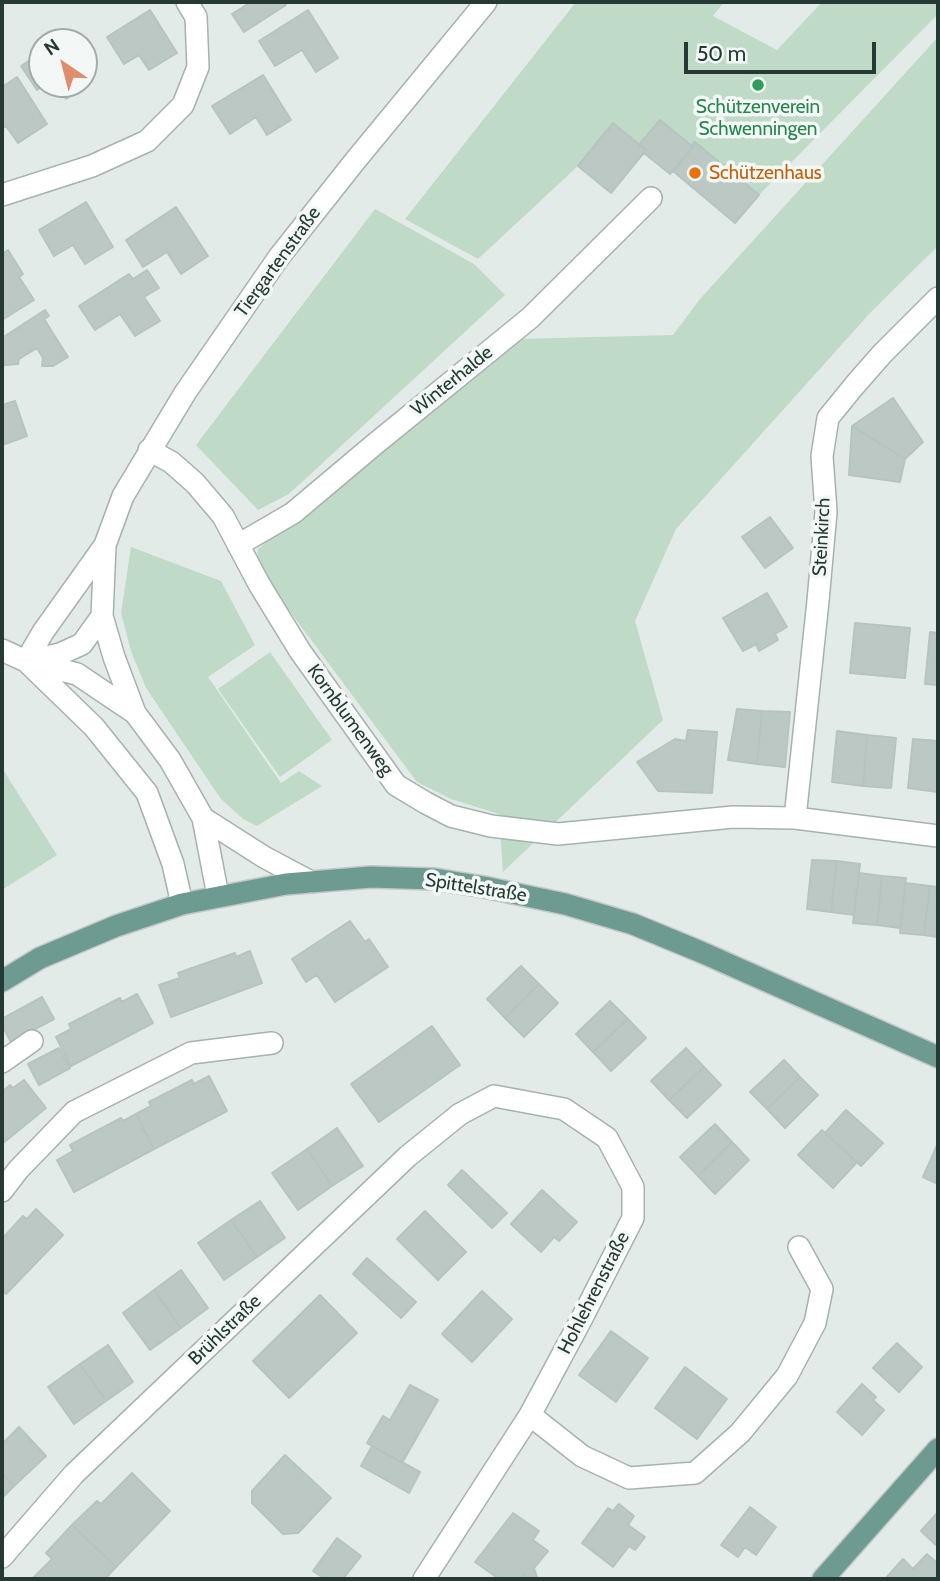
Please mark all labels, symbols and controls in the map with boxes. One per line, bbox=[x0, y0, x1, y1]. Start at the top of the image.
north arrow bbox=[28, 28, 98, 98]
scale bar bbox=[688, 28, 880, 72]
text: N bbox=[40, 34, 64, 60]
text: 50 m bbox=[697, 41, 746, 66]
marker: Schützenverein Schwenningen bbox=[750, 77, 766, 93]
place label: Schützenverein Schwenningen bbox=[696, 96, 820, 140]
place label: Schützenhaus bbox=[709, 162, 822, 184]
marker: Schützenhaus bbox=[687, 165, 703, 181]
street label: Tiergartenstraße bbox=[230, 202, 326, 322]
street label: Winterhalde bbox=[407, 341, 497, 421]
street label: Steinkirch bbox=[809, 497, 835, 577]
street label: Kornblumenweg bbox=[302, 660, 398, 780]
street label: Spittelstraße bbox=[424, 869, 528, 907]
street label: Hohlehrenstraße bbox=[553, 1228, 635, 1358]
street label: Brühlstraße bbox=[184, 1290, 266, 1370]

